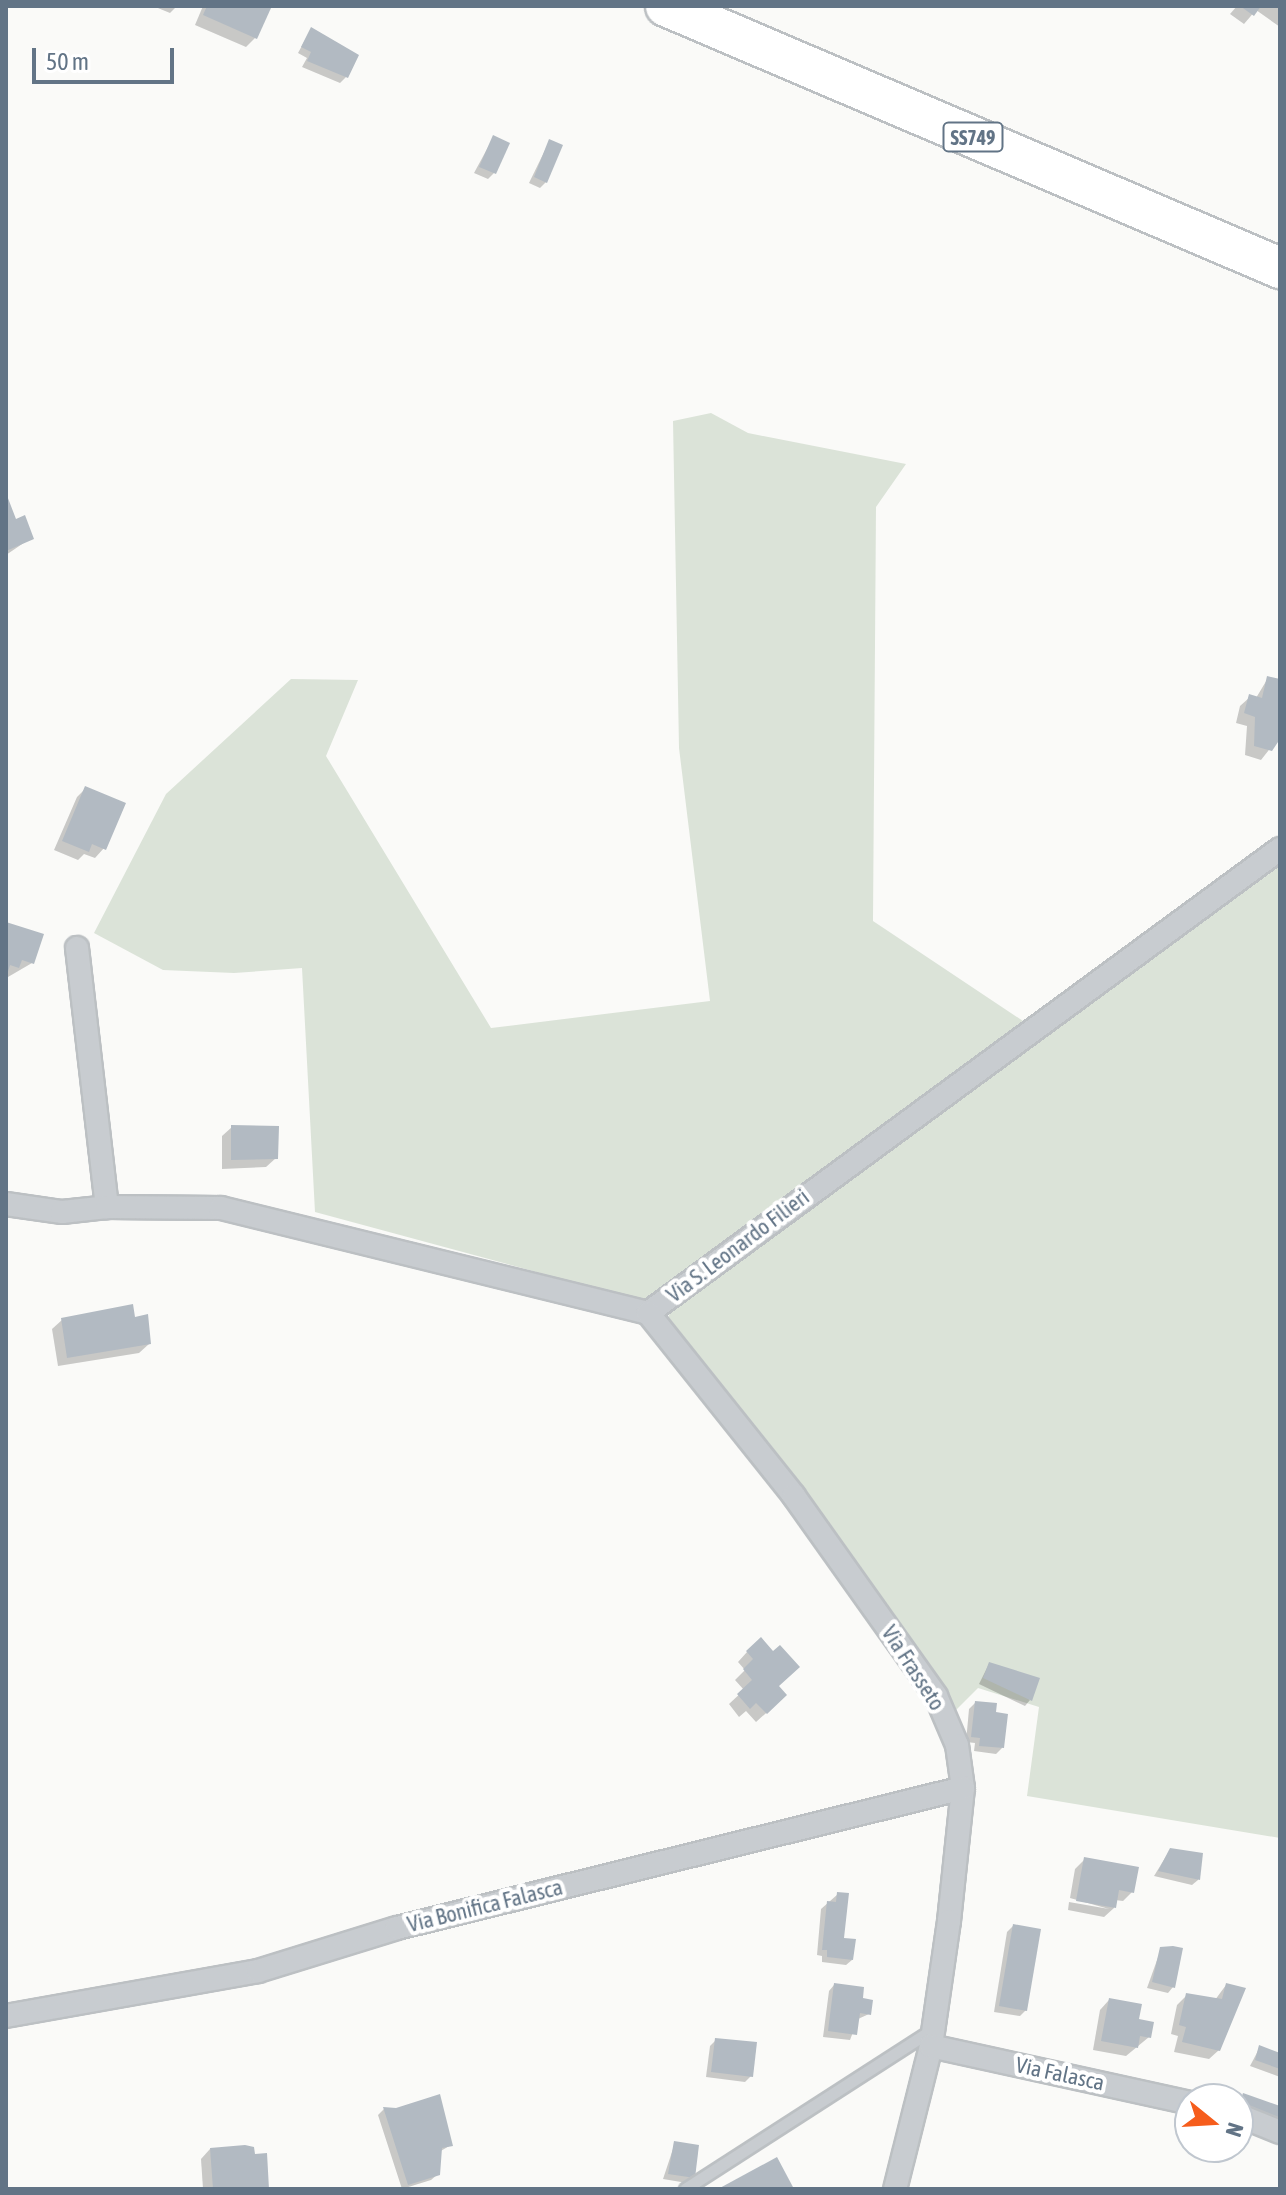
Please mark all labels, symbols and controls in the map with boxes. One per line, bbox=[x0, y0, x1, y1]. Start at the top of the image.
scale bar bbox=[36, 32, 178, 82]
text: 50 m bbox=[46, 48, 89, 75]
road number: SS749 bbox=[941, 121, 1005, 153]
street label: Via S. Leonardo Filieri bbox=[662, 1184, 814, 1308]
street label: Via Frasseto bbox=[876, 1621, 950, 1715]
street label: Via Bonifica Falasca bbox=[405, 1874, 565, 1938]
street label: Via Falasca bbox=[1013, 2052, 1107, 2096]
north arrow bbox=[1174, 2083, 1254, 2163]
text: N bbox=[1221, 2120, 1249, 2140]

